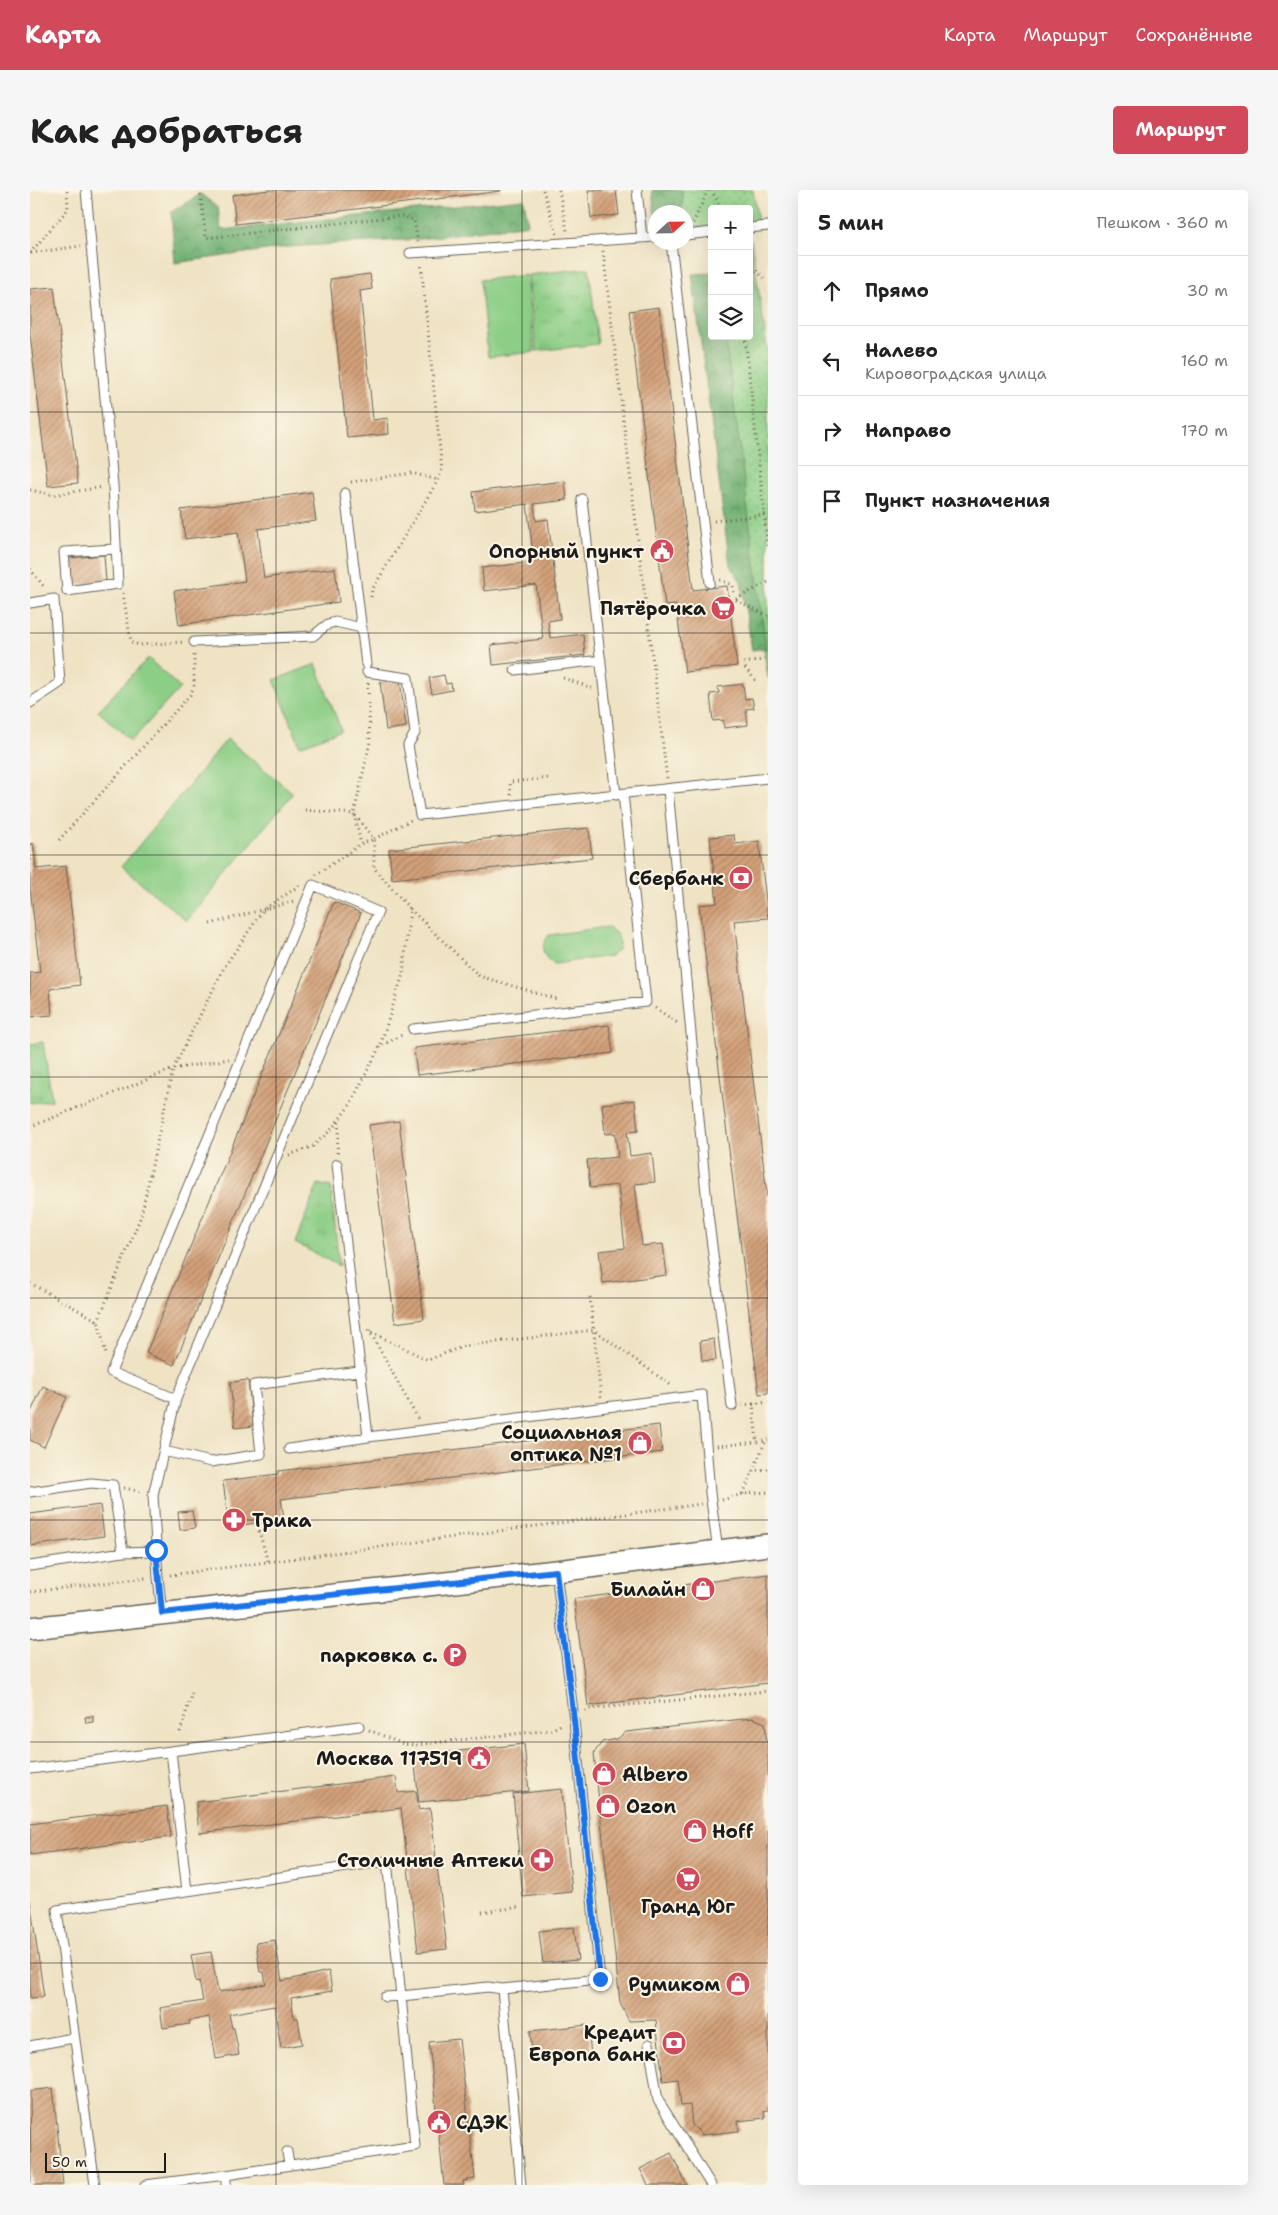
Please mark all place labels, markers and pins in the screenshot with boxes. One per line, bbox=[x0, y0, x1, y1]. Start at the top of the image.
public building icon: Опорный пункт bbox=[649, 538, 675, 564]
place label: Опорный пункт bbox=[489, 539, 645, 564]
supermarket icon: Пятёрочка bbox=[710, 595, 736, 621]
place label: Пятёрочка bbox=[600, 596, 706, 621]
bank icon: Сбербанк bbox=[728, 865, 754, 891]
place label: Сбербанк bbox=[629, 866, 724, 891]
place label: Социальная оптика №1 bbox=[501, 1420, 622, 1467]
shop icon: Социальная оптика №1 bbox=[627, 1430, 653, 1456]
pharmacy icon: Трика bbox=[221, 1507, 247, 1533]
place label: Трика bbox=[252, 1508, 312, 1533]
shop icon: Билайн bbox=[690, 1576, 716, 1602]
place label: Билайн bbox=[610, 1577, 686, 1602]
parking icon: парковка с. bbox=[442, 1642, 468, 1668]
place label: парковка с. bbox=[320, 1643, 438, 1668]
public building icon: Москва 117519 bbox=[466, 1745, 492, 1771]
place label: Москва 117519 bbox=[316, 1746, 462, 1771]
shop icon: Albero bbox=[591, 1761, 617, 1787]
place label: Albero bbox=[622, 1762, 688, 1787]
shop icon: Ozon bbox=[595, 1793, 621, 1819]
place label: Ozon bbox=[626, 1794, 676, 1819]
shop icon: Hoff bbox=[682, 1818, 708, 1844]
place label: Hoff bbox=[712, 1819, 754, 1844]
pharmacy icon: Столичные Аптеки bbox=[529, 1847, 555, 1873]
place label: Столичные Аптеки bbox=[337, 1848, 524, 1873]
supermarket icon: Гранд Юг bbox=[675, 1866, 701, 1892]
place label: Гранд Юг bbox=[641, 1894, 735, 1919]
shop icon: Румиком bbox=[725, 1971, 751, 1997]
place label: Румиком bbox=[628, 1972, 720, 1997]
place label: Кредит Европа банк bbox=[528, 2020, 657, 2067]
bank icon: Кредит Европа банк bbox=[661, 2030, 687, 2056]
public building icon: СДЭК bbox=[426, 2109, 452, 2135]
place label: СДЭК bbox=[456, 2110, 508, 2135]

